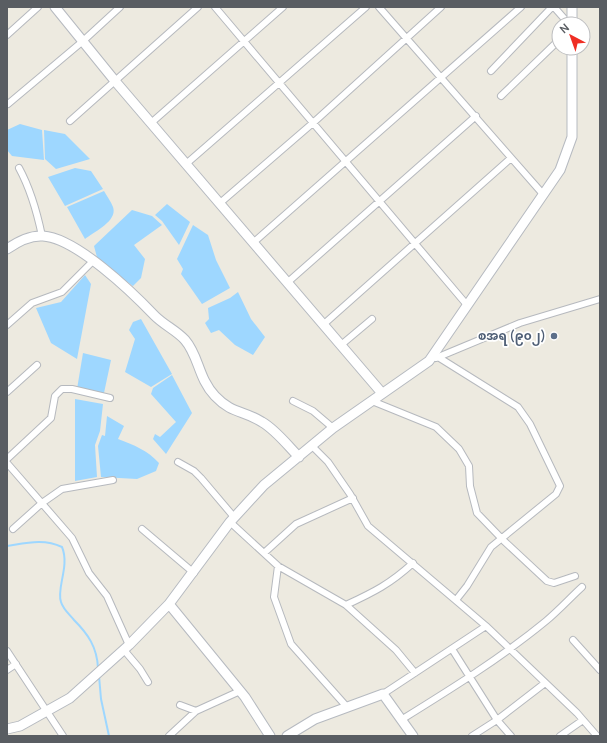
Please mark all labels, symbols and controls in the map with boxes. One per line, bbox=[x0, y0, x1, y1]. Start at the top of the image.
north arrow bbox=[551, 16, 591, 56]
text: N bbox=[556, 20, 572, 36]
place label: စအရ (၉၀၂) bbox=[478, 327, 546, 346]
marker: စအရ (၉၀၂) bbox=[549, 331, 559, 341]

